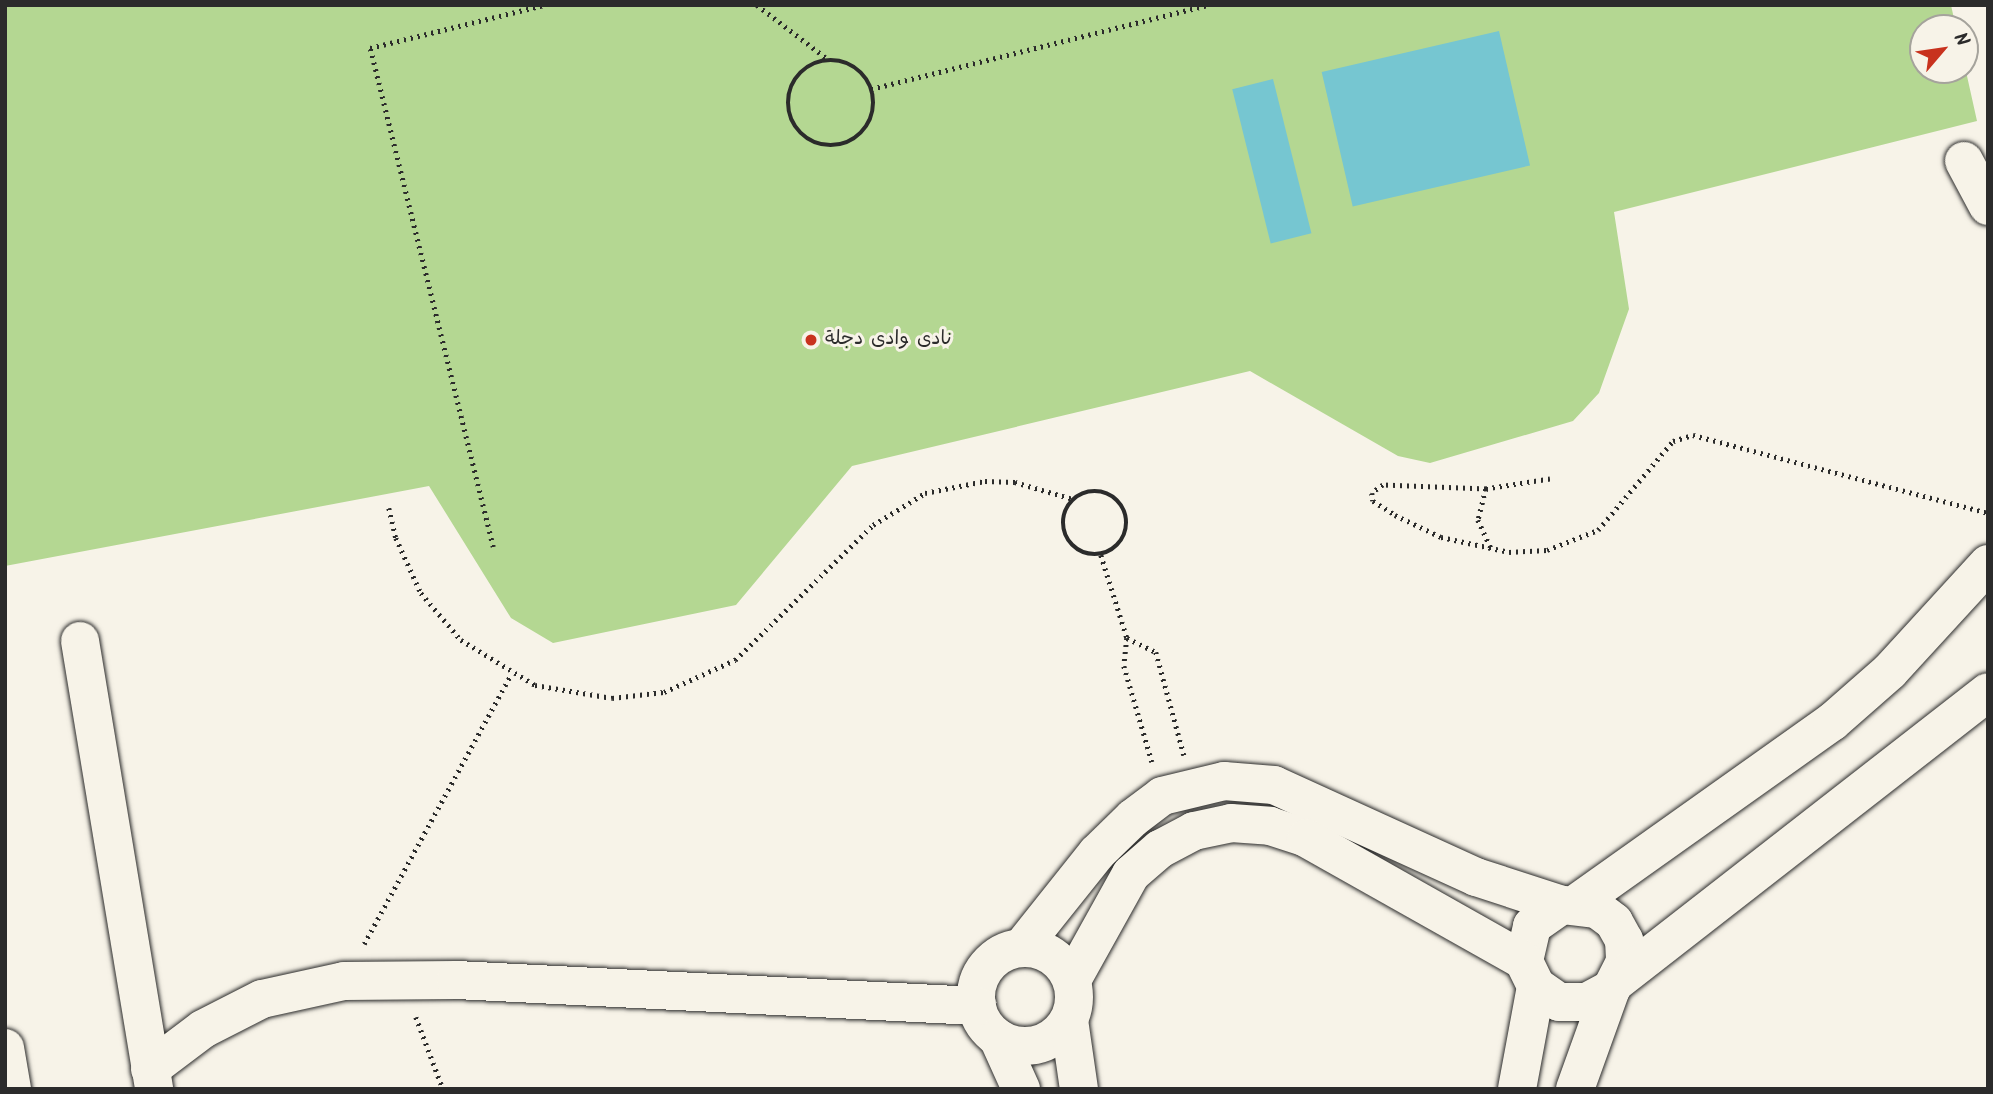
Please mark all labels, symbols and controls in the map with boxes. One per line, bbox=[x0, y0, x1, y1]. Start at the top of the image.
north arrow bbox=[1909, 14, 1979, 84]
text: N bbox=[1945, 27, 1977, 52]
place label: نادى وادى دجلة bbox=[825, 329, 953, 351]
marker: نادى وادى دجلة bbox=[803, 332, 819, 348]

